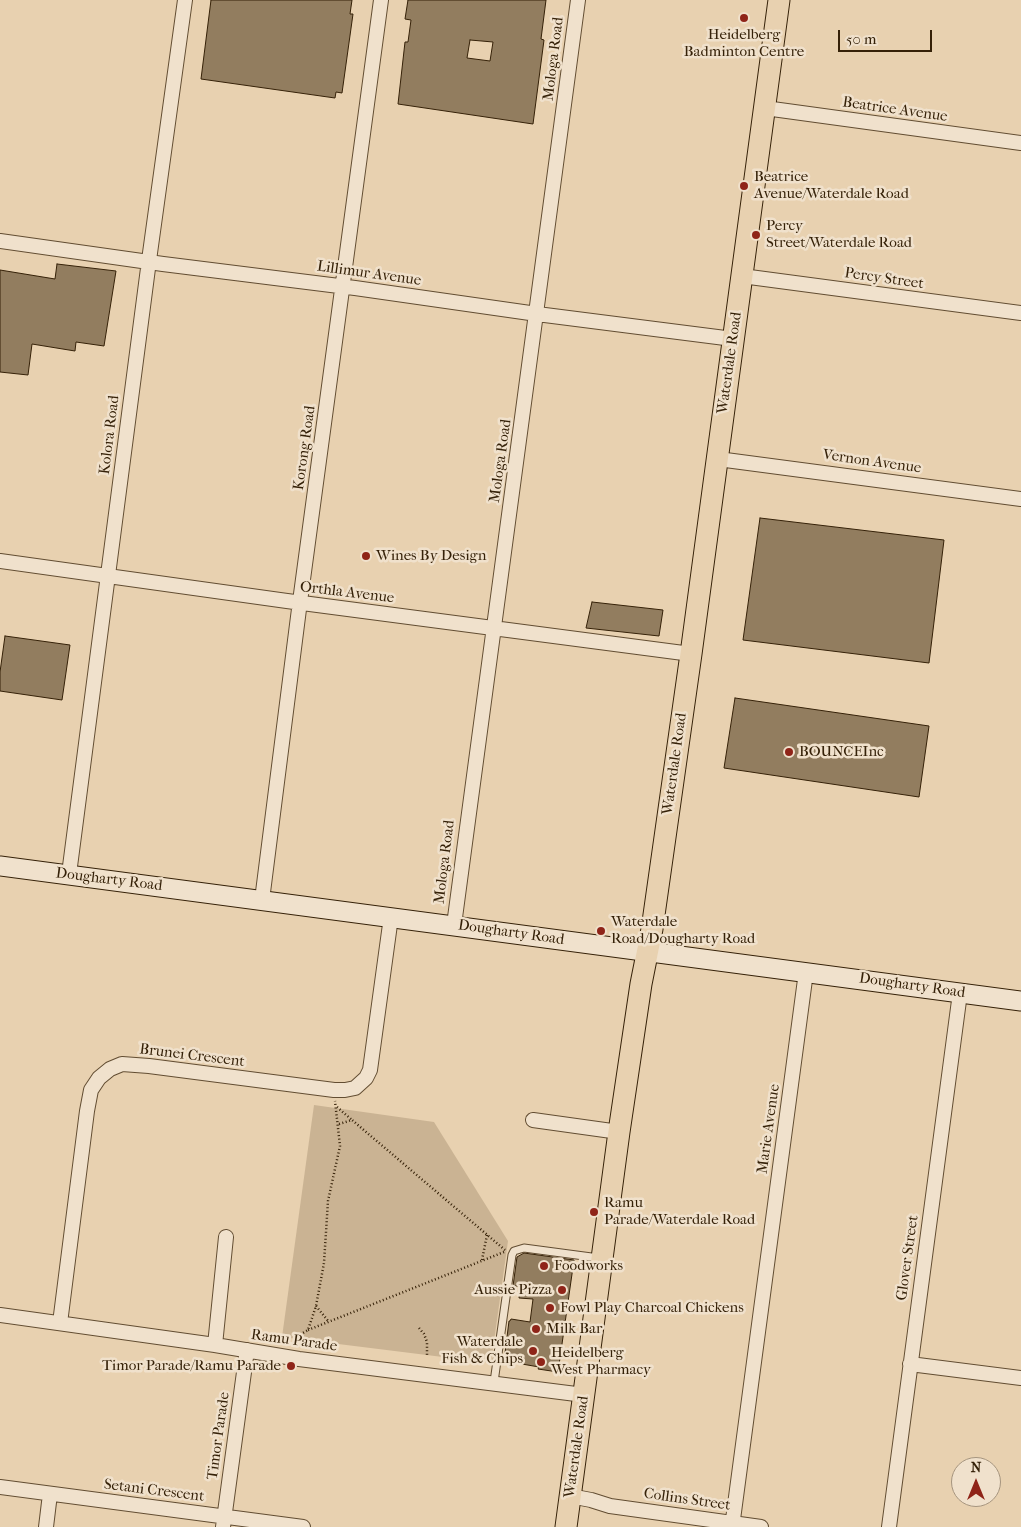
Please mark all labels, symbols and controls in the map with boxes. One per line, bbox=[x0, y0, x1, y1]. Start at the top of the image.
marker: Heidelberg Badminton Centre bbox=[738, 12, 750, 24]
street label: Mologa Road bbox=[540, 16, 568, 102]
scale bar bbox=[841, 20, 935, 52]
place label: Heidelberg Badminton Centre bbox=[684, 26, 804, 61]
text: 50 m bbox=[846, 30, 876, 48]
street label: Beatrice Avenue bbox=[841, 94, 949, 126]
place label: Beatrice Avenue/Waterdale Road bbox=[754, 168, 909, 203]
marker: Beatrice Avenue/Waterdale Road bbox=[738, 180, 750, 192]
place label: Percy Street/Waterdale Road bbox=[766, 217, 912, 252]
marker: Percy Street/Waterdale Road bbox=[750, 229, 762, 241]
street label: Lillimur Avenue bbox=[316, 258, 422, 290]
street label: Percy Street bbox=[843, 265, 925, 293]
street label: Waterdale Road bbox=[714, 311, 746, 415]
street label: Kolora Road bbox=[96, 394, 124, 476]
street label: Korong Road bbox=[290, 405, 320, 491]
street label: Mologa Road bbox=[486, 418, 516, 504]
street label: Vernon Avenue bbox=[822, 446, 922, 478]
place label: Wines By Design bbox=[376, 547, 486, 565]
marker: Wines By Design bbox=[360, 550, 372, 562]
street label: Orthla Avenue bbox=[299, 578, 395, 608]
street label: Waterdale Road bbox=[659, 712, 691, 816]
place label: BOUNCEInc bbox=[799, 743, 884, 761]
marker: BOUNCEInc bbox=[783, 746, 795, 758]
street label: Mologa Road bbox=[431, 819, 459, 905]
street label: Dougharty Road bbox=[55, 865, 163, 895]
place label: Waterdale Road/Dougharty Road bbox=[611, 913, 755, 948]
street label: Dougharty Road bbox=[457, 917, 565, 949]
marker: Waterdale Road/Dougharty Road bbox=[595, 925, 607, 937]
street label: Dougharty Road bbox=[858, 970, 966, 1002]
street label: Brunei Crescent bbox=[138, 1041, 246, 1071]
street label: Marie Avenue bbox=[754, 1083, 784, 1175]
place label: Ramu Parade/Waterdale Road bbox=[604, 1194, 755, 1229]
marker: Ramu Parade/Waterdale Road bbox=[588, 1206, 600, 1218]
street label: Glover Street bbox=[893, 1214, 923, 1302]
place label: Foodworks bbox=[554, 1257, 623, 1275]
marker: Foodworks bbox=[538, 1260, 550, 1272]
place label: Aussie Pizza bbox=[474, 1281, 552, 1299]
marker: Aussie Pizza bbox=[556, 1284, 568, 1296]
place label: Fowl Play Charcoal Chickens bbox=[560, 1299, 744, 1317]
marker: Fowl Play Charcoal Chickens bbox=[544, 1302, 556, 1314]
place label: Milk Bar bbox=[546, 1320, 602, 1338]
marker: Milk Bar bbox=[530, 1323, 542, 1335]
street label: Ramu Parade bbox=[250, 1326, 338, 1356]
place label: Waterdale Fish & Chips bbox=[441, 1333, 523, 1368]
place label: Heidelberg West Pharmacy bbox=[551, 1344, 651, 1379]
marker: Waterdale Fish & Chips bbox=[527, 1345, 539, 1357]
marker: Heidelberg West Pharmacy bbox=[535, 1356, 547, 1368]
place label: Timor Parade/Ramu Parade bbox=[102, 1357, 281, 1375]
marker: Timor Parade/Ramu Parade bbox=[285, 1360, 297, 1372]
street label: Timor Parade bbox=[204, 1391, 234, 1481]
street label: Waterdale Road bbox=[561, 1395, 593, 1499]
north arrow bbox=[951, 1457, 1001, 1507]
text: N bbox=[971, 1459, 981, 1476]
street label: Setani Crescent bbox=[103, 1476, 205, 1506]
street label: Collins Street bbox=[642, 1485, 732, 1515]

